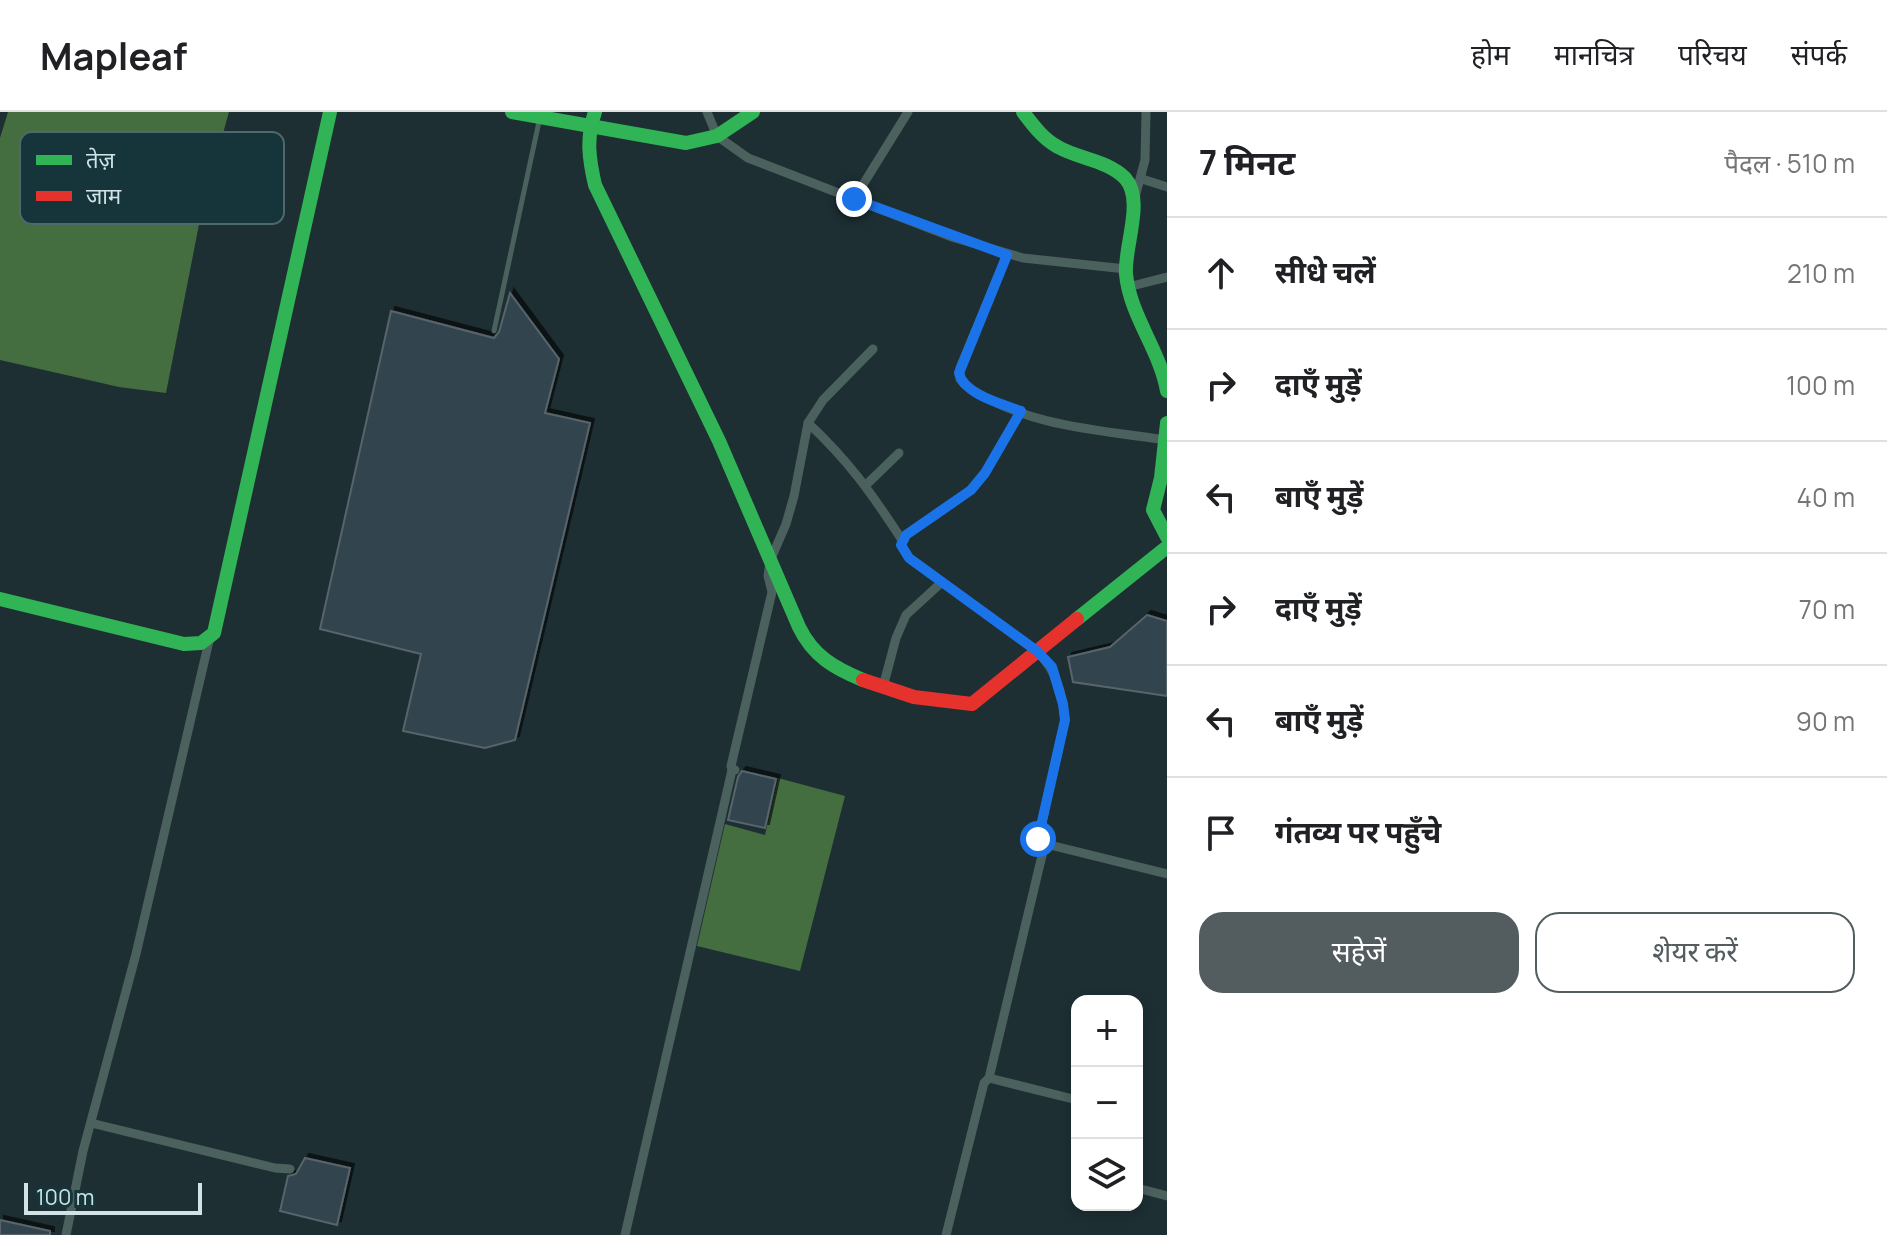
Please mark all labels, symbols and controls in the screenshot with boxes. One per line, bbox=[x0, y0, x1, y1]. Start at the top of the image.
text: Mapleaf bbox=[40, 29, 187, 81]
text: होम bbox=[1471, 35, 1510, 73]
text: मानचित्र bbox=[1554, 35, 1634, 73]
text: परिचय bbox=[1678, 35, 1747, 73]
text: संपर्क bbox=[1791, 35, 1847, 73]
legend bbox=[20, 132, 284, 224]
text: 7 मिनट bbox=[1199, 139, 1295, 185]
text: तेज़ bbox=[86, 145, 116, 175]
text: पैदल · 510 m bbox=[1724, 145, 1855, 181]
text: जाम bbox=[86, 181, 122, 211]
route end bbox=[836, 181, 872, 217]
icon: ahead bbox=[1199, 251, 1243, 295]
text: सीधे चलें bbox=[1275, 251, 1376, 292]
text: 210 m bbox=[1787, 255, 1855, 291]
icon: right bbox=[1199, 363, 1243, 407]
text: दाएँ मुड़ें bbox=[1275, 363, 1362, 404]
text: 100 m bbox=[1786, 367, 1855, 403]
icon: left bbox=[1199, 475, 1243, 519]
text: बाएँ मुड़ें bbox=[1275, 475, 1363, 516]
text: 40 m bbox=[1797, 479, 1855, 515]
icon: right bbox=[1199, 587, 1243, 631]
text: दाएँ मुड़ें bbox=[1275, 587, 1362, 628]
text: 70 m bbox=[1799, 591, 1855, 627]
icon: left bbox=[1199, 699, 1243, 743]
text: बाएँ मुड़ें bbox=[1275, 699, 1363, 740]
text: 90 m bbox=[1796, 703, 1855, 739]
icon: arrive bbox=[1199, 811, 1243, 855]
text: गंतव्य पर पहुँचे bbox=[1275, 811, 1441, 852]
route start bbox=[1020, 821, 1056, 857]
button: सहेजें bbox=[1199, 912, 1519, 993]
button: शेयर करें bbox=[1535, 912, 1855, 993]
map controls bbox=[1071, 995, 1143, 1211]
button: + bbox=[1071, 995, 1143, 1067]
button: − bbox=[1071, 1067, 1143, 1139]
button: layers bbox=[1071, 1139, 1143, 1211]
scale bar bbox=[24, 1179, 202, 1215]
text: 100 m bbox=[36, 1182, 94, 1212]

